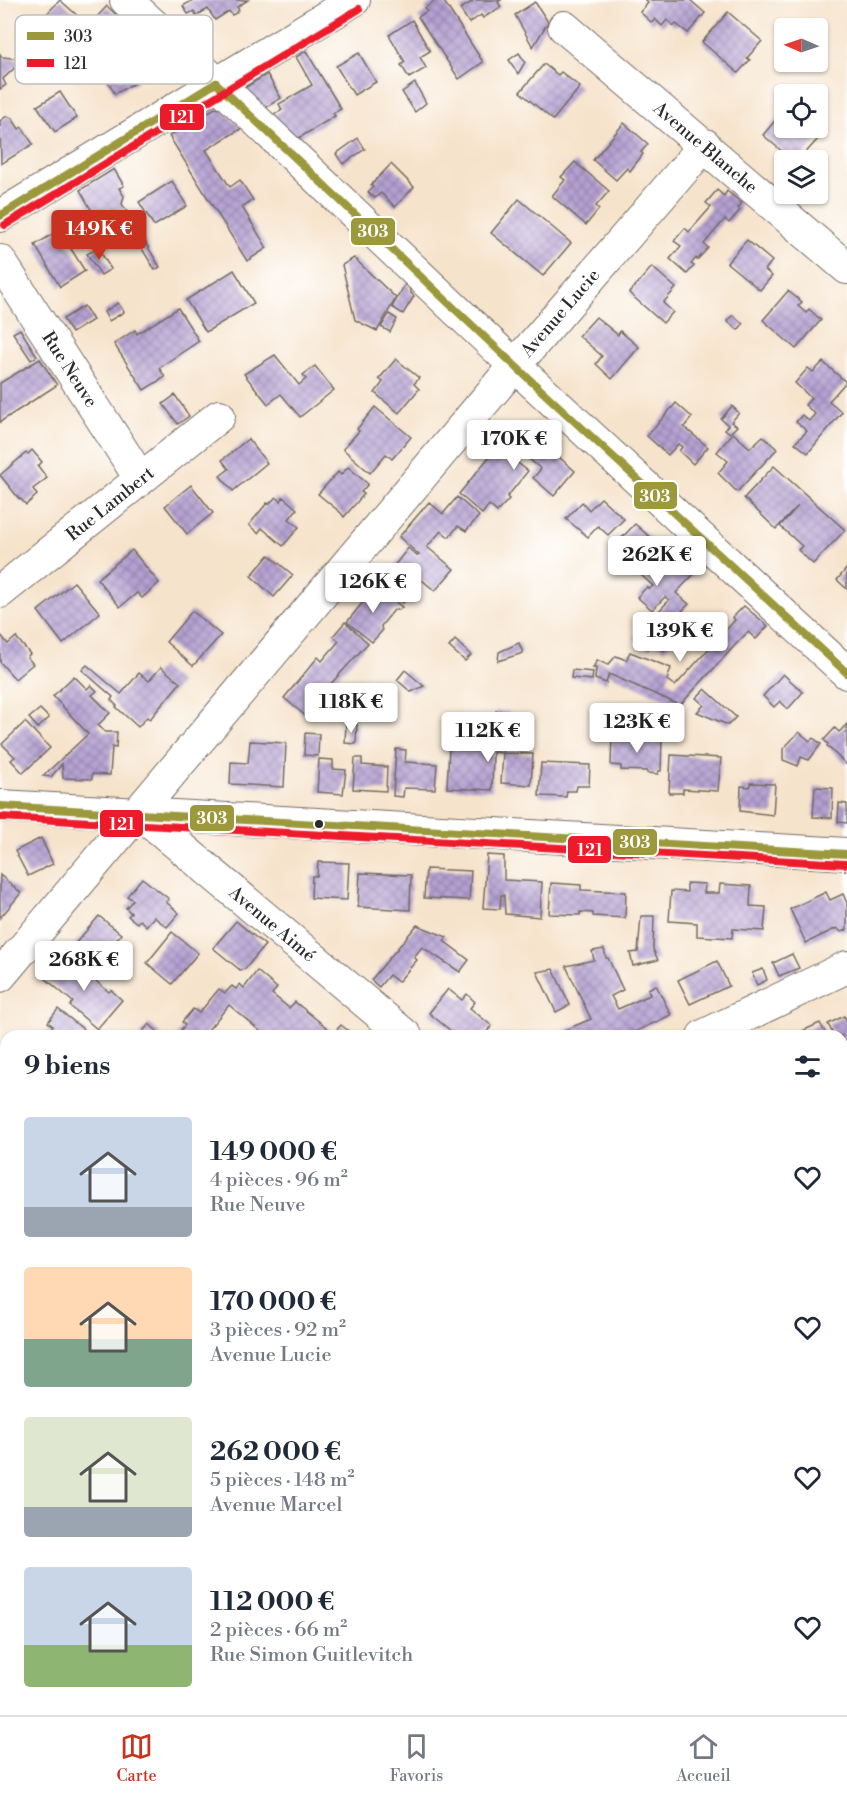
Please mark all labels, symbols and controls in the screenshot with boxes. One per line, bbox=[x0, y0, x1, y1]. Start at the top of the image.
legend bbox=[15, 15, 213, 84]
north arrow bbox=[774, 18, 828, 72]
map controls bbox=[774, 18, 828, 204]
text: 303 bbox=[64, 27, 92, 47]
text: 121 bbox=[64, 54, 88, 74]
button: locate bbox=[774, 84, 828, 138]
street label: Avenue Blanche bbox=[648, 96, 762, 198]
line badge: 121 bbox=[159, 103, 205, 131]
text: 121 bbox=[169, 108, 195, 128]
button: layers bbox=[774, 150, 828, 204]
pin: 149K € bbox=[50, 210, 148, 261]
text: 149K € bbox=[65, 217, 133, 242]
line badge: 303 bbox=[350, 217, 396, 246]
text: 303 bbox=[358, 222, 389, 242]
street label: Avenue Lucie bbox=[515, 264, 604, 363]
street label: Rue Neuve bbox=[37, 327, 103, 412]
pin: 170K € bbox=[465, 420, 563, 471]
text: 170K € bbox=[481, 427, 547, 452]
street label: Rue Lambert bbox=[61, 461, 159, 546]
line badge: 303 bbox=[633, 481, 678, 510]
text: 303 bbox=[640, 487, 671, 507]
pin: 262K € bbox=[608, 536, 706, 587]
text: 262K € bbox=[622, 543, 692, 568]
pin: 126K € bbox=[324, 563, 422, 614]
text: 126K € bbox=[339, 570, 407, 595]
pin: 139K € bbox=[631, 612, 729, 663]
text: 139K € bbox=[647, 619, 713, 644]
pin: 118K € bbox=[302, 683, 400, 734]
text: 118K € bbox=[319, 690, 383, 715]
pin: 123K € bbox=[588, 703, 686, 754]
text: 123K € bbox=[604, 710, 670, 735]
pin: 112K € bbox=[439, 712, 537, 763]
text: 112K € bbox=[455, 719, 521, 744]
line badge: 303 bbox=[189, 804, 235, 832]
line badge: 121 bbox=[99, 809, 144, 838]
text: 303 bbox=[197, 809, 228, 829]
text: 121 bbox=[109, 815, 135, 835]
unlabelled marker bbox=[313, 818, 325, 830]
line badge: 303 bbox=[612, 828, 658, 856]
text: 303 bbox=[620, 833, 651, 853]
line badge: 121 bbox=[567, 835, 612, 864]
text: 121 bbox=[577, 841, 603, 861]
street label: Avenue Aimé bbox=[223, 880, 320, 967]
pin: 268K € bbox=[35, 941, 133, 992]
text: 268K € bbox=[49, 948, 119, 973]
text: 9 biens bbox=[24, 1050, 110, 1082]
icon: filters bbox=[791, 1050, 824, 1083]
text: 149 000 € bbox=[210, 1136, 337, 1168]
icon: home bbox=[72, 1141, 144, 1213]
icon: heart bbox=[791, 1161, 824, 1194]
text: 4 pièces · 96 m² bbox=[210, 1168, 348, 1193]
text: Rue Neuve bbox=[210, 1193, 305, 1218]
text: 170 000 € bbox=[210, 1286, 336, 1318]
icon: home bbox=[72, 1291, 144, 1363]
icon: heart bbox=[791, 1311, 824, 1344]
text: 3 pièces · 92 m² bbox=[210, 1318, 346, 1343]
text: Avenue Lucie bbox=[210, 1343, 331, 1368]
text: 262 000 € bbox=[210, 1436, 341, 1468]
icon: home bbox=[72, 1441, 144, 1513]
icon: heart bbox=[791, 1461, 824, 1494]
text: 5 pièces · 148 m² bbox=[210, 1468, 355, 1493]
text: Avenue Marcel bbox=[210, 1493, 342, 1518]
text: 112 000 € bbox=[210, 1586, 335, 1618]
icon: home bbox=[72, 1591, 144, 1663]
icon: heart bbox=[791, 1611, 824, 1644]
text: 2 pièces · 66 m² bbox=[210, 1618, 347, 1643]
text: Rue Simon Guitlevitch bbox=[210, 1643, 413, 1668]
tab: Carte bbox=[117, 1730, 157, 1786]
tab: Favoris bbox=[390, 1730, 443, 1786]
tab: Accueil bbox=[677, 1730, 730, 1786]

